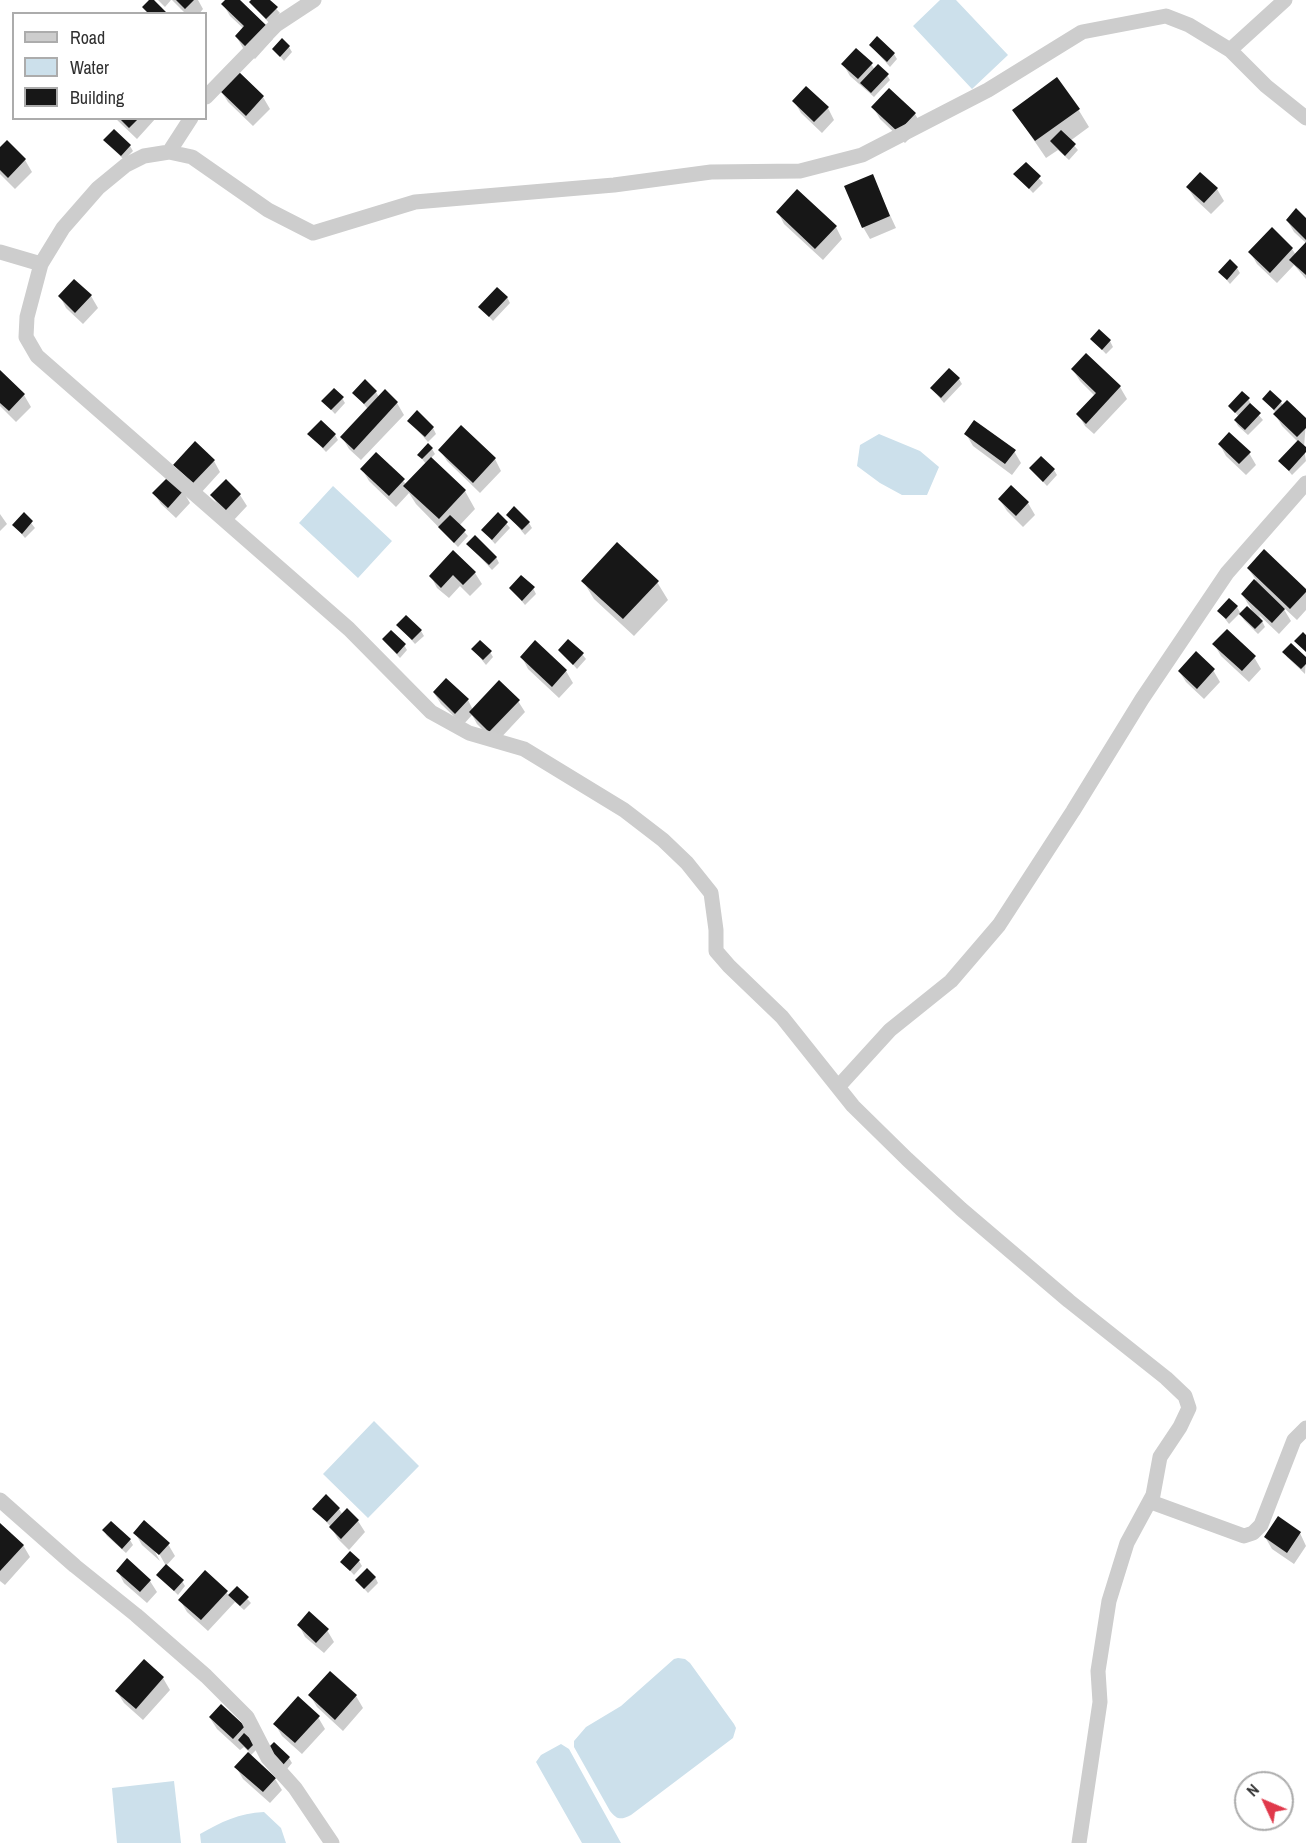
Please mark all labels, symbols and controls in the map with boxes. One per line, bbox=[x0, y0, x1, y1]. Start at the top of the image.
legend bbox=[12, 12, 207, 120]
text: Road bbox=[70, 25, 105, 50]
text: Water bbox=[70, 55, 109, 80]
text: Building bbox=[70, 85, 124, 110]
north arrow bbox=[1234, 1771, 1294, 1831]
text: N bbox=[1241, 1779, 1264, 1801]

